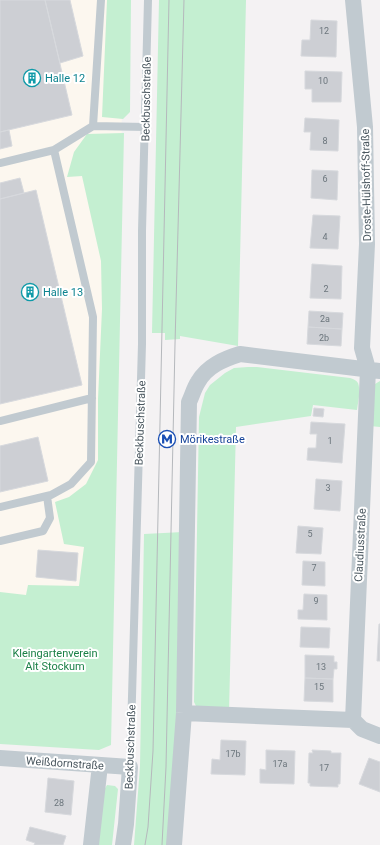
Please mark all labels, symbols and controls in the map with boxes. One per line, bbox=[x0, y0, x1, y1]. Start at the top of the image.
house number: 12 bbox=[319, 26, 329, 36]
street label: Beckbuschstraße bbox=[139, 56, 154, 142]
building icon: Halle 12 bbox=[22, 68, 42, 88]
place label: Halle 12 bbox=[45, 72, 85, 85]
house number: 10 bbox=[318, 76, 328, 86]
street label: Droste-Hülshoff-Straße bbox=[359, 128, 374, 241]
house number: 8 bbox=[322, 136, 328, 146]
house number: 6 bbox=[322, 174, 328, 184]
house number: 4 bbox=[322, 232, 328, 242]
building icon: Halle 13 bbox=[20, 282, 40, 302]
house number: 2 bbox=[323, 284, 329, 294]
place label: Halle 13 bbox=[43, 286, 83, 299]
house number: 2a bbox=[320, 314, 330, 324]
house number: 2b bbox=[319, 333, 329, 343]
street label: Beckbuschstraße bbox=[133, 380, 148, 466]
metro station icon: Mörikestraße bbox=[157, 429, 177, 449]
place label: Mörikestraße bbox=[180, 433, 245, 446]
house number: 1 bbox=[327, 436, 333, 446]
house number: 3 bbox=[325, 483, 331, 493]
street label: Claudiusstraße bbox=[352, 508, 369, 582]
house number: 5 bbox=[307, 529, 313, 539]
house number: 7 bbox=[311, 563, 317, 573]
house number: 9 bbox=[313, 596, 319, 606]
park label: Kleingartenverein Alt Stockum bbox=[12, 647, 98, 673]
house number: 13 bbox=[316, 662, 326, 672]
house number: 15 bbox=[314, 682, 324, 692]
street label: Beckbuschstraße bbox=[123, 704, 138, 790]
house number: 17b bbox=[225, 749, 241, 759]
street label: Weißdornstraße bbox=[26, 754, 105, 773]
house number: 17a bbox=[272, 759, 288, 769]
house number: 17 bbox=[319, 763, 329, 773]
house number: 28 bbox=[54, 798, 64, 808]

